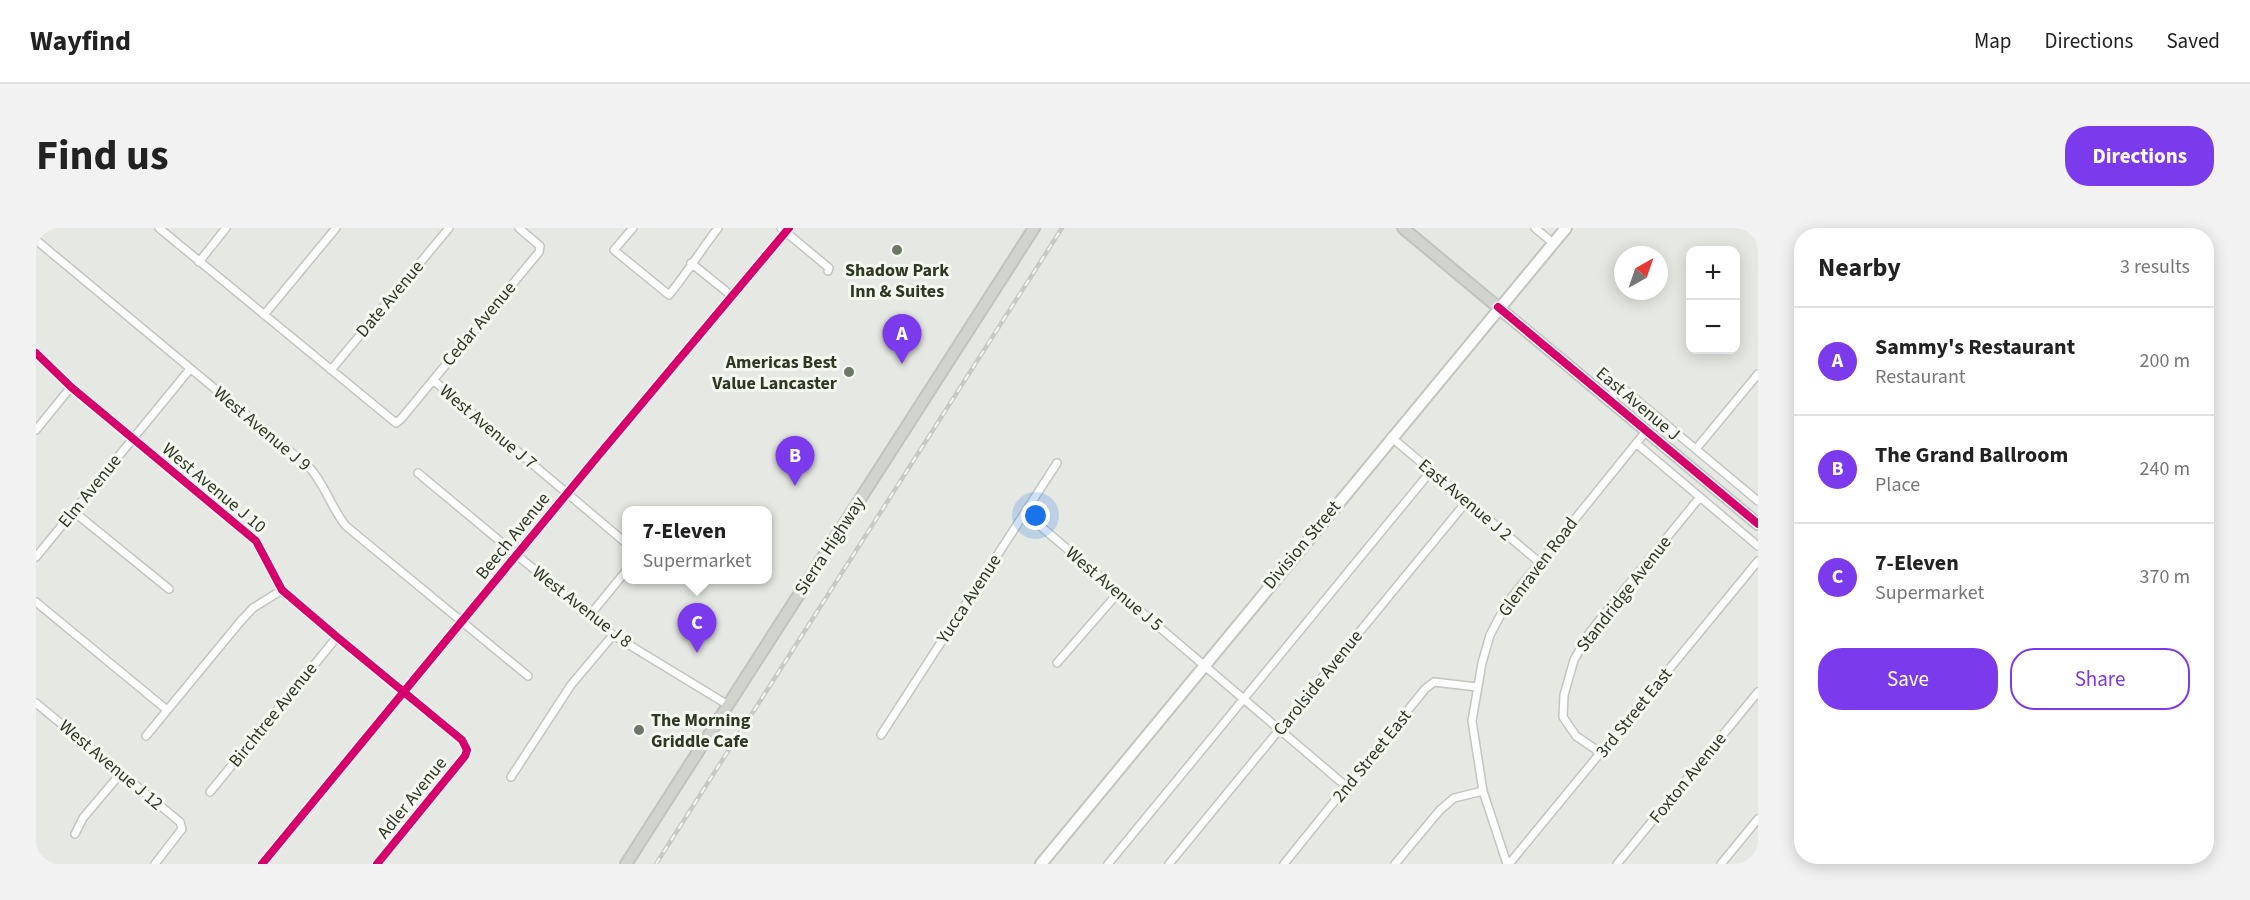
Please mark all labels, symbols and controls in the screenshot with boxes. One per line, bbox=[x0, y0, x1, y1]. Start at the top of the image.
text: Wayfind bbox=[30, 21, 131, 61]
text: Map bbox=[1974, 26, 2012, 56]
text: Directions bbox=[2045, 26, 2133, 56]
text: Saved bbox=[2166, 26, 2220, 56]
text: Find us bbox=[36, 126, 169, 186]
button: Directions bbox=[2065, 126, 2214, 186]
marker: Shadow Park Inn & Suites bbox=[890, 243, 904, 257]
north arrow bbox=[1614, 246, 1668, 300]
map controls bbox=[1686, 246, 1740, 354]
button: + bbox=[1686, 246, 1740, 300]
text: Nearby bbox=[1818, 249, 1901, 286]
text: 3 results bbox=[2120, 253, 2190, 281]
street label: Date Avenue bbox=[350, 255, 430, 343]
place label: Shadow Park Inn & Suites bbox=[845, 258, 949, 304]
street label: Cedar Avenue bbox=[436, 276, 522, 372]
button: − bbox=[1686, 300, 1740, 354]
pin: A bbox=[882, 314, 922, 364]
text: Sammy's Restaurant bbox=[1875, 331, 2075, 363]
text: A bbox=[1832, 347, 1843, 375]
text: 200 m bbox=[2140, 347, 2190, 375]
place label: Americas Best Value Lancaster bbox=[711, 350, 838, 396]
street label: East Avenue J bbox=[1590, 361, 1686, 447]
text: Restaurant bbox=[1875, 363, 1966, 391]
marker: Americas Best Value Lancaster bbox=[842, 365, 856, 379]
street label: West Avenue J 7 bbox=[434, 379, 542, 475]
street label: West Avenue J 9 bbox=[208, 381, 316, 477]
pin: B bbox=[776, 436, 814, 486]
street label: West Avenue J 10 bbox=[157, 437, 272, 539]
text: The Grand Ballroom bbox=[1875, 439, 2068, 471]
street label: Elm Avenue bbox=[53, 449, 127, 533]
street label: East Avenue J 2 bbox=[1413, 453, 1517, 547]
text: B bbox=[1831, 455, 1844, 483]
text: 240 m bbox=[2140, 455, 2190, 483]
text: Place bbox=[1875, 471, 1920, 499]
street label: Beech Avenue bbox=[470, 487, 556, 585]
street label: Sierra Highway bbox=[789, 491, 872, 600]
street label: Division Street bbox=[1258, 495, 1346, 595]
your location bbox=[1021, 501, 1050, 530]
popup bbox=[622, 506, 772, 584]
street label: Glenraven Road bbox=[1492, 512, 1584, 622]
text: 7-Eleven bbox=[642, 515, 726, 547]
street label: Standridge Avenue bbox=[1571, 531, 1677, 657]
street label: West Avenue J 5 bbox=[1060, 541, 1168, 637]
text: Supermarket bbox=[642, 547, 752, 575]
text: 7-Eleven bbox=[1875, 547, 1959, 579]
street label: Yucca Avenue bbox=[930, 549, 1007, 649]
street label: West Avenue J 8 bbox=[527, 560, 637, 654]
text: C bbox=[1832, 563, 1843, 591]
text: 370 m bbox=[2140, 563, 2190, 591]
text: Supermarket bbox=[1875, 579, 1984, 607]
pin: C bbox=[678, 604, 716, 653]
street label: Carolside Avenue bbox=[1267, 625, 1369, 741]
button: Save bbox=[1818, 648, 1998, 710]
button: Share bbox=[2010, 648, 2190, 710]
street label: Birchtree Avenue bbox=[223, 657, 323, 773]
street label: 3rd Street East bbox=[1590, 663, 1678, 763]
street label: 2nd Street East bbox=[1327, 704, 1417, 808]
place label: The Morning Griddle Cafe bbox=[651, 708, 751, 754]
street label: West Avenue J 12 bbox=[54, 714, 169, 816]
marker: The Morning Griddle Cafe bbox=[632, 723, 646, 737]
street label: Foxton Avenue bbox=[1644, 727, 1732, 829]
street label: Adler Avenue bbox=[371, 752, 453, 844]

